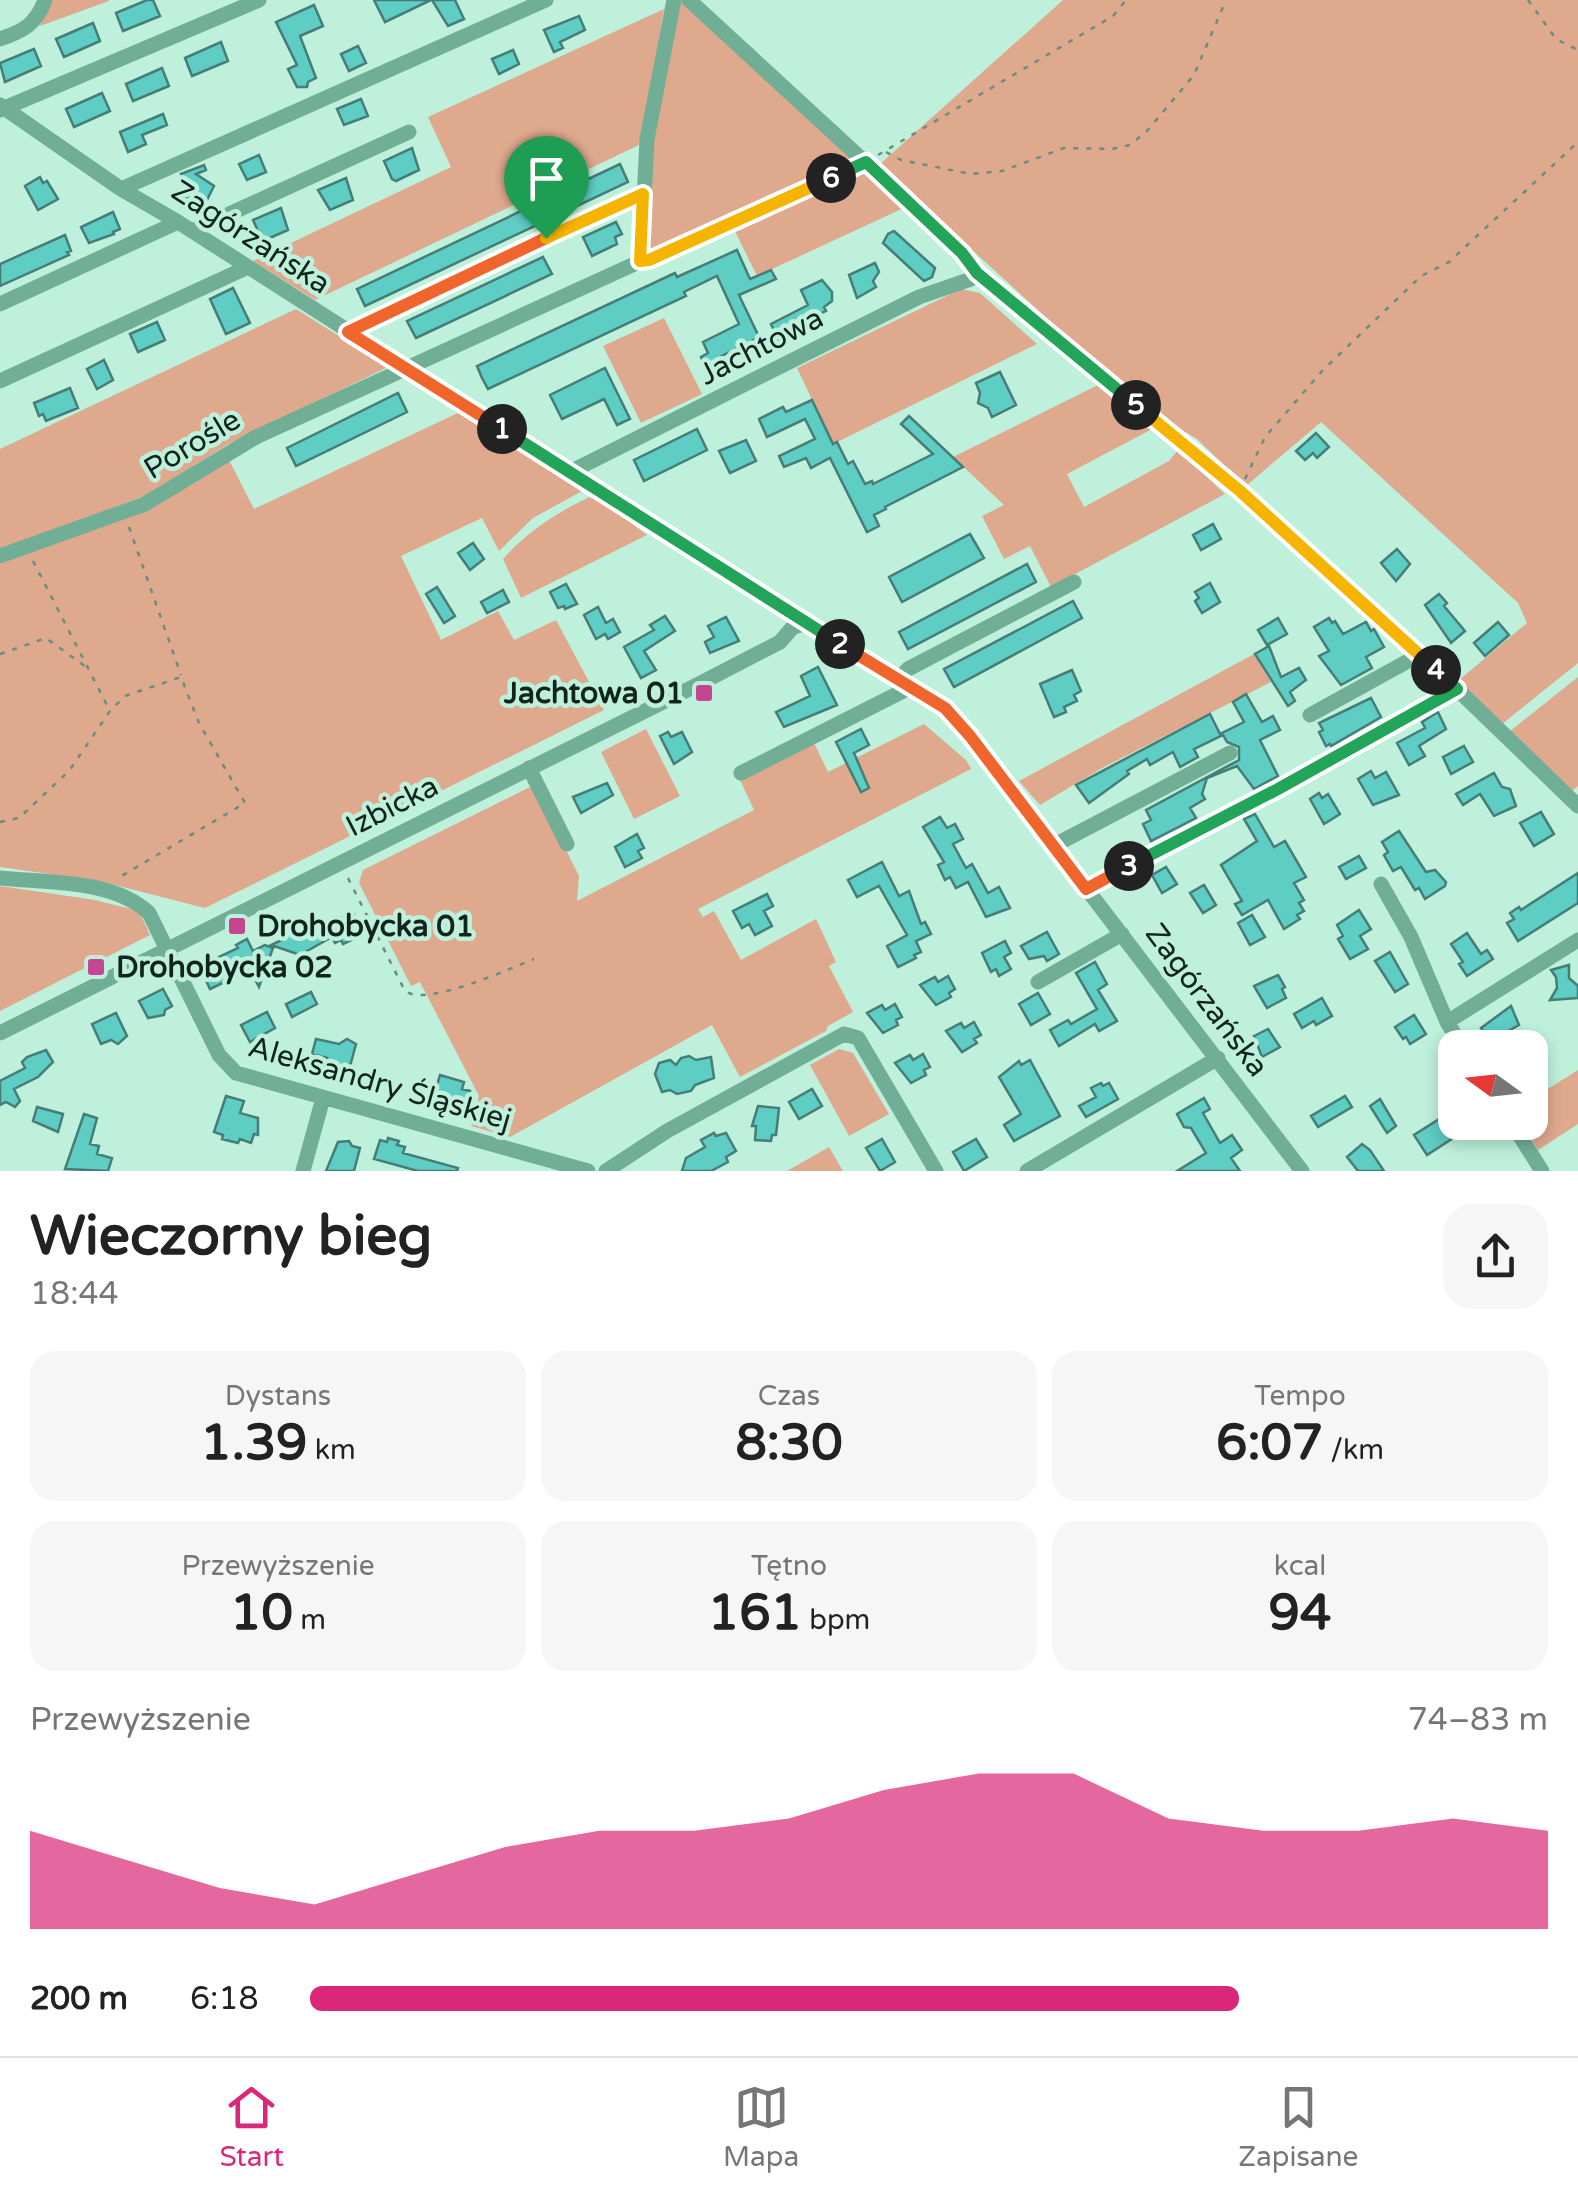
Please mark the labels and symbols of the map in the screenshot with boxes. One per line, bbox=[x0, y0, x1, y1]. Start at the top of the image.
pin bbox=[504, 136, 589, 239]
pin: 6 bbox=[806, 153, 856, 203]
street label: Zagórzańska bbox=[164, 172, 337, 303]
street label: Jachtowa bbox=[693, 299, 830, 393]
pin: 5 bbox=[1111, 380, 1161, 430]
street label: Porośle bbox=[137, 401, 247, 488]
pin: 1 bbox=[477, 404, 527, 454]
pin: 2 bbox=[815, 619, 865, 669]
pin: 4 bbox=[1411, 645, 1461, 695]
place label: Jachtowa 01 bbox=[503, 675, 684, 712]
marker: Jachtowa 01 bbox=[693, 682, 715, 704]
street label: Izbicka bbox=[340, 768, 445, 845]
pin: 3 bbox=[1104, 841, 1154, 891]
place label: Drohobycka 01 bbox=[257, 908, 474, 945]
marker: Drohobycka 01 bbox=[226, 915, 248, 937]
street label: Zagórzańska bbox=[1137, 916, 1276, 1084]
place label: Drohobycka 02 bbox=[116, 949, 333, 986]
marker: Drohobycka 02 bbox=[85, 956, 107, 978]
street label: Aleksandry Śląskiej bbox=[244, 1028, 516, 1139]
north arrow bbox=[1438, 1030, 1548, 1140]

